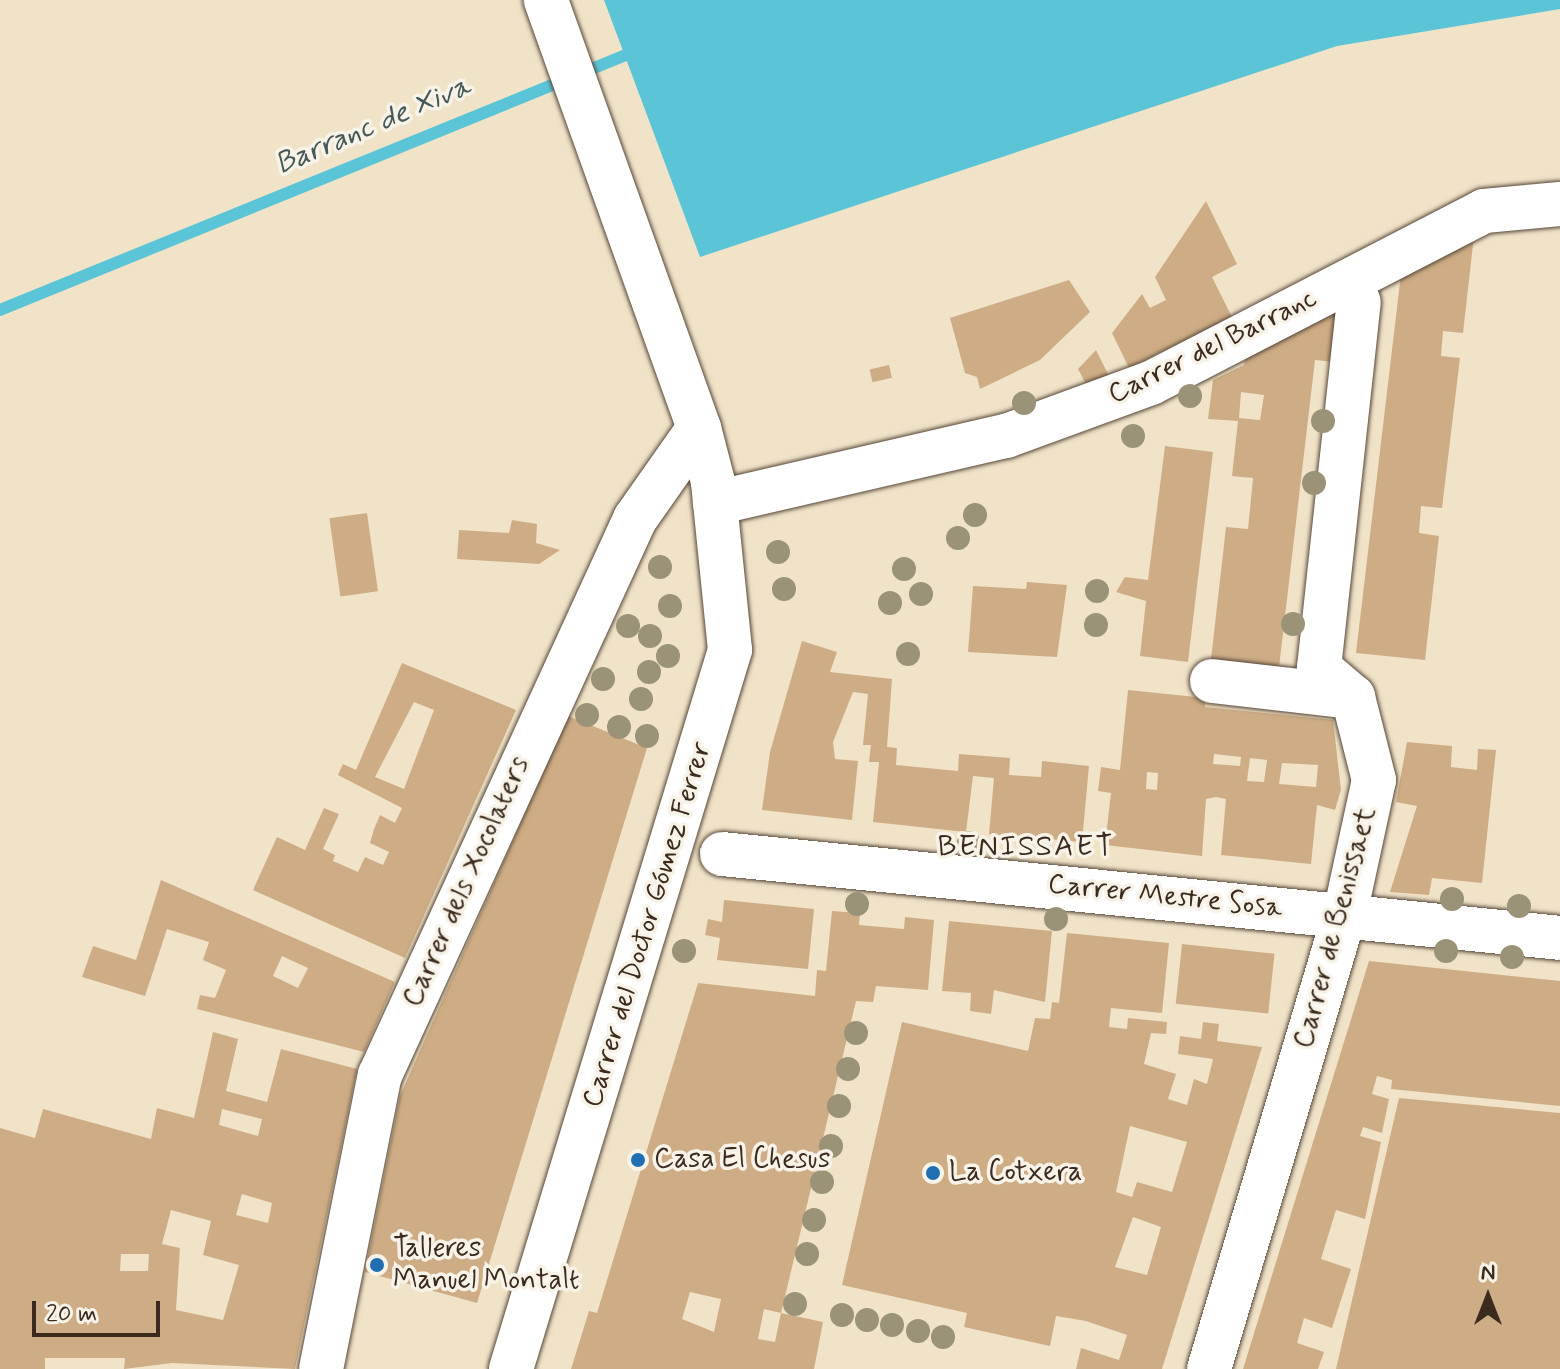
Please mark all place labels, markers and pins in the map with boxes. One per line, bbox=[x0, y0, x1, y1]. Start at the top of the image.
place label: Casa El Chesus bbox=[654, 1143, 835, 1177]
marker: Casa El Chesus bbox=[629, 1151, 647, 1169]
place label: La Cotxera bbox=[949, 1156, 1084, 1190]
marker: La Cotxera bbox=[924, 1164, 942, 1182]
place label: Talleres Manuel Montalt bbox=[393, 1232, 580, 1298]
marker: Talleres Manuel Montalt bbox=[368, 1256, 386, 1274]

